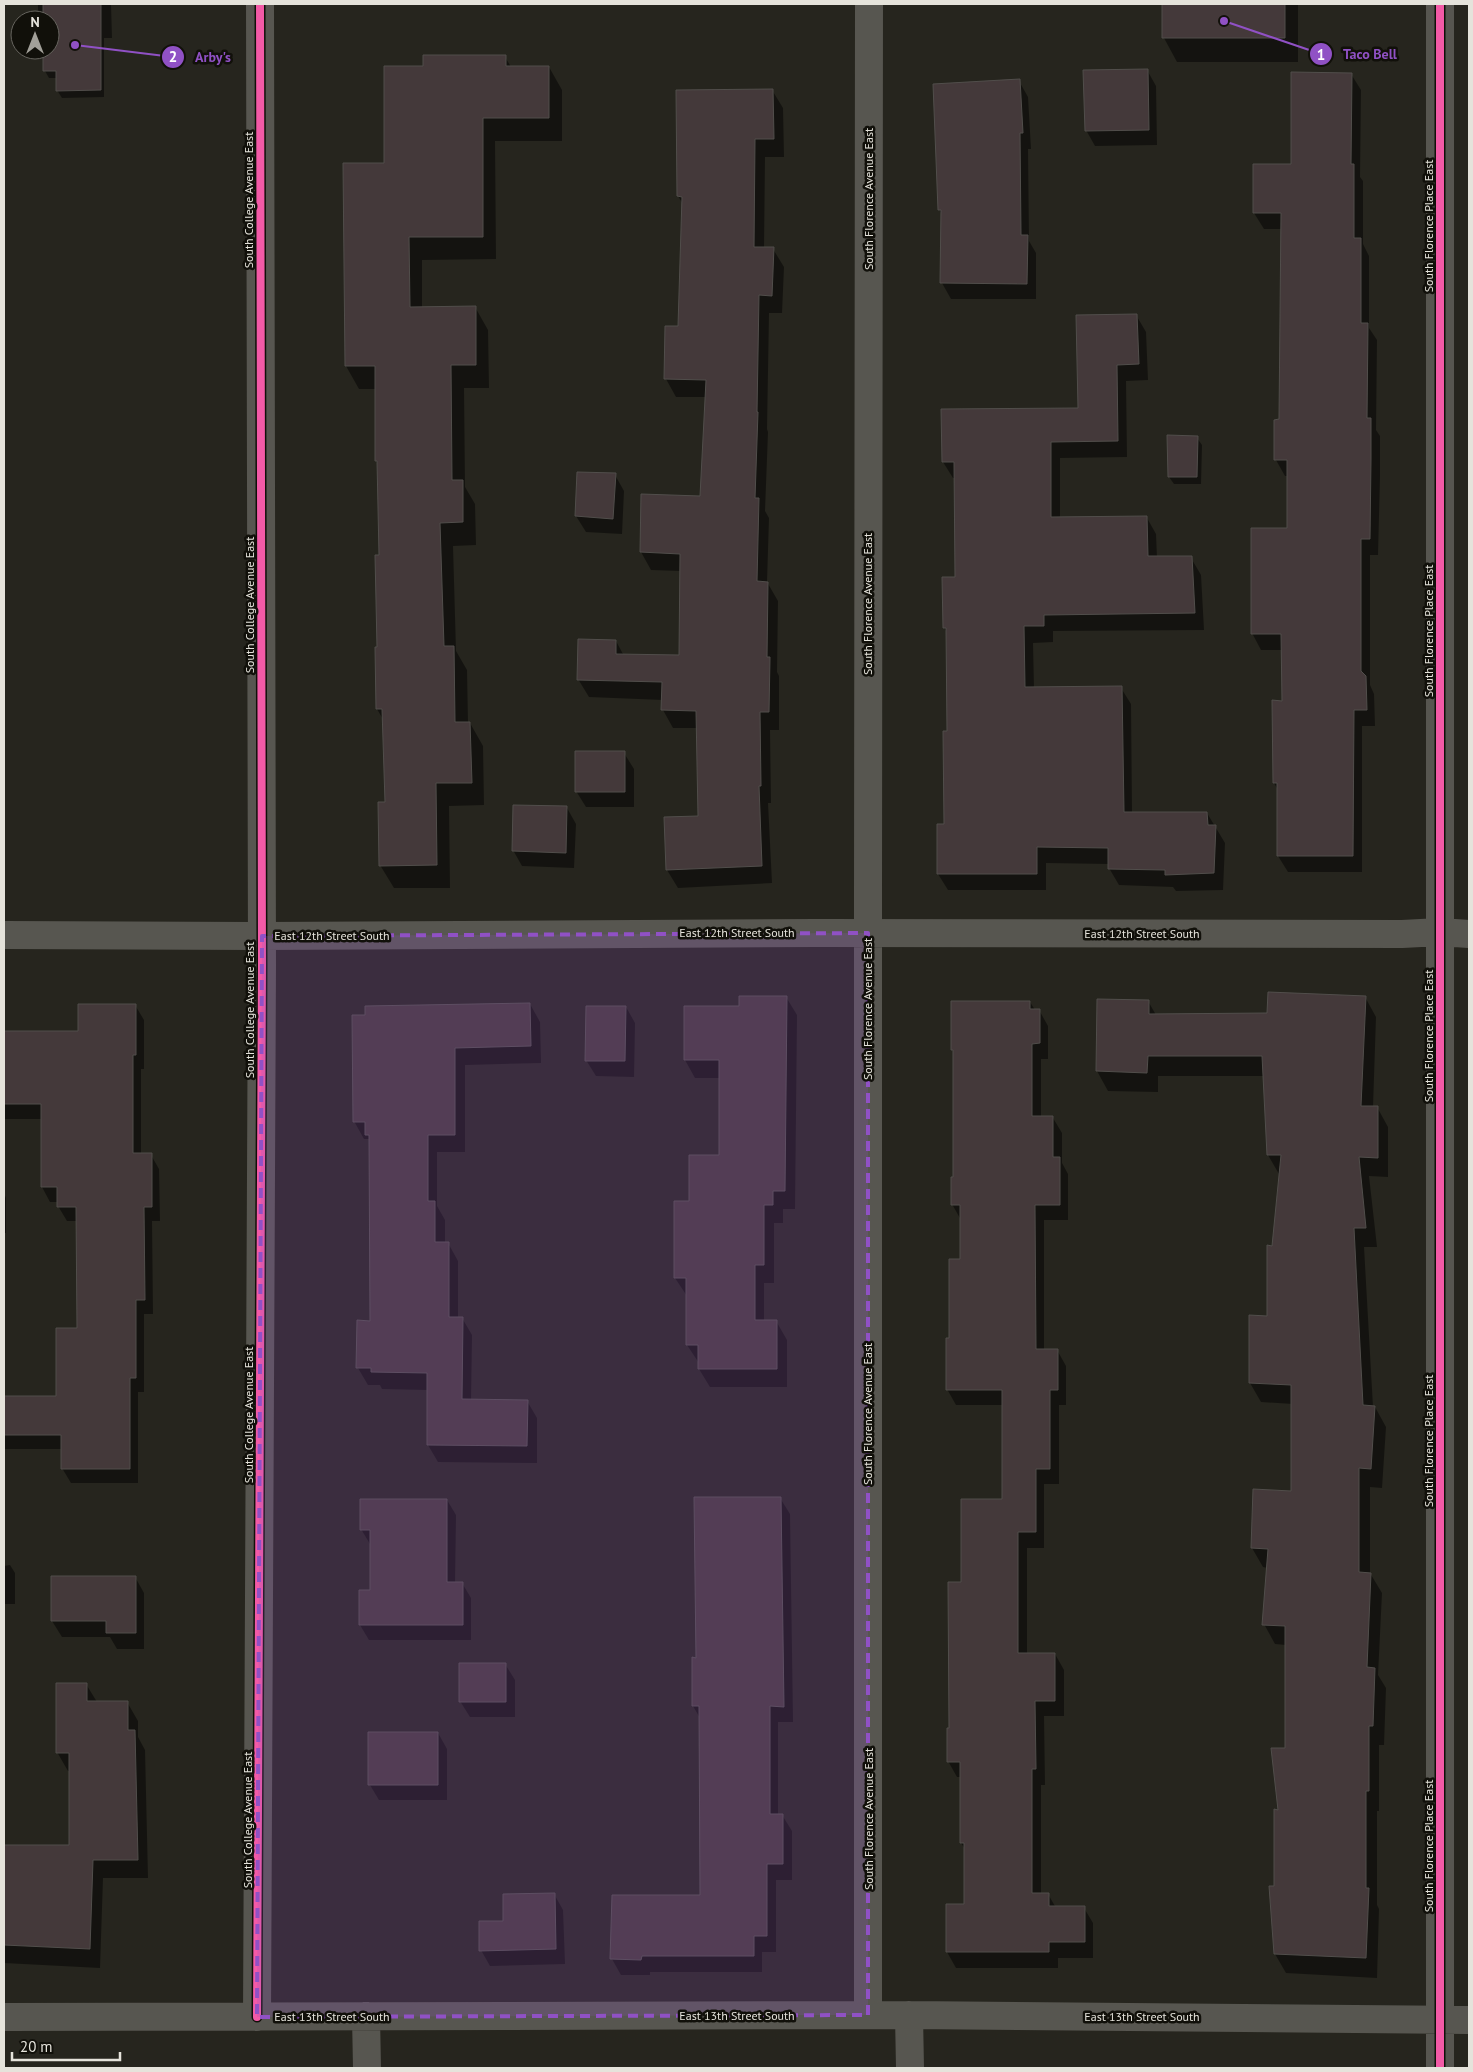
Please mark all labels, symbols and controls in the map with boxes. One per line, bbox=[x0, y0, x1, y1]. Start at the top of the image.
north arrow bbox=[10, 10, 60, 60]
text: N bbox=[30, 13, 40, 31]
callout: Taco Bell bbox=[1308, 40, 1407, 69]
callout: Arby's bbox=[160, 43, 241, 72]
text: 1 bbox=[1317, 45, 1325, 64]
text: Taco Bell bbox=[1343, 45, 1398, 63]
text: 2 bbox=[169, 47, 177, 66]
text: Arby's bbox=[195, 48, 231, 66]
street label: South Florence Avenue East bbox=[861, 128, 876, 270]
street label: South College Avenue East bbox=[241, 132, 256, 268]
street label: South Florence Place East bbox=[1421, 160, 1436, 292]
street label: South Florence Avenue East bbox=[860, 533, 875, 675]
street label: South College Avenue East bbox=[242, 537, 257, 673]
street label: South Florence Place East bbox=[1421, 565, 1436, 697]
street label: East 12th Street South bbox=[679, 925, 795, 940]
street label: East 12th Street South bbox=[1084, 926, 1200, 941]
street label: East 12th Street South bbox=[274, 928, 390, 943]
street label: South Florence Avenue East bbox=[860, 938, 875, 1080]
street label: South College Avenue East bbox=[242, 942, 257, 1078]
street label: South Florence Place East bbox=[1421, 970, 1436, 1102]
street label: South Florence Avenue East bbox=[860, 1343, 875, 1485]
street label: South College Avenue East bbox=[241, 1347, 256, 1483]
street label: South Florence Place East bbox=[1421, 1375, 1436, 1507]
street label: South Florence Avenue East bbox=[861, 1748, 876, 1890]
street label: South College Avenue East bbox=[240, 1752, 255, 1888]
street label: South Florence Place East bbox=[1421, 1780, 1436, 1912]
street label: East 13th Street South bbox=[679, 2008, 795, 2023]
street label: East 13th Street South bbox=[274, 2009, 390, 2024]
street label: East 13th Street South bbox=[1084, 2009, 1200, 2024]
scale bar bbox=[12, 2030, 120, 2062]
text: 20 m bbox=[20, 2037, 53, 2056]

